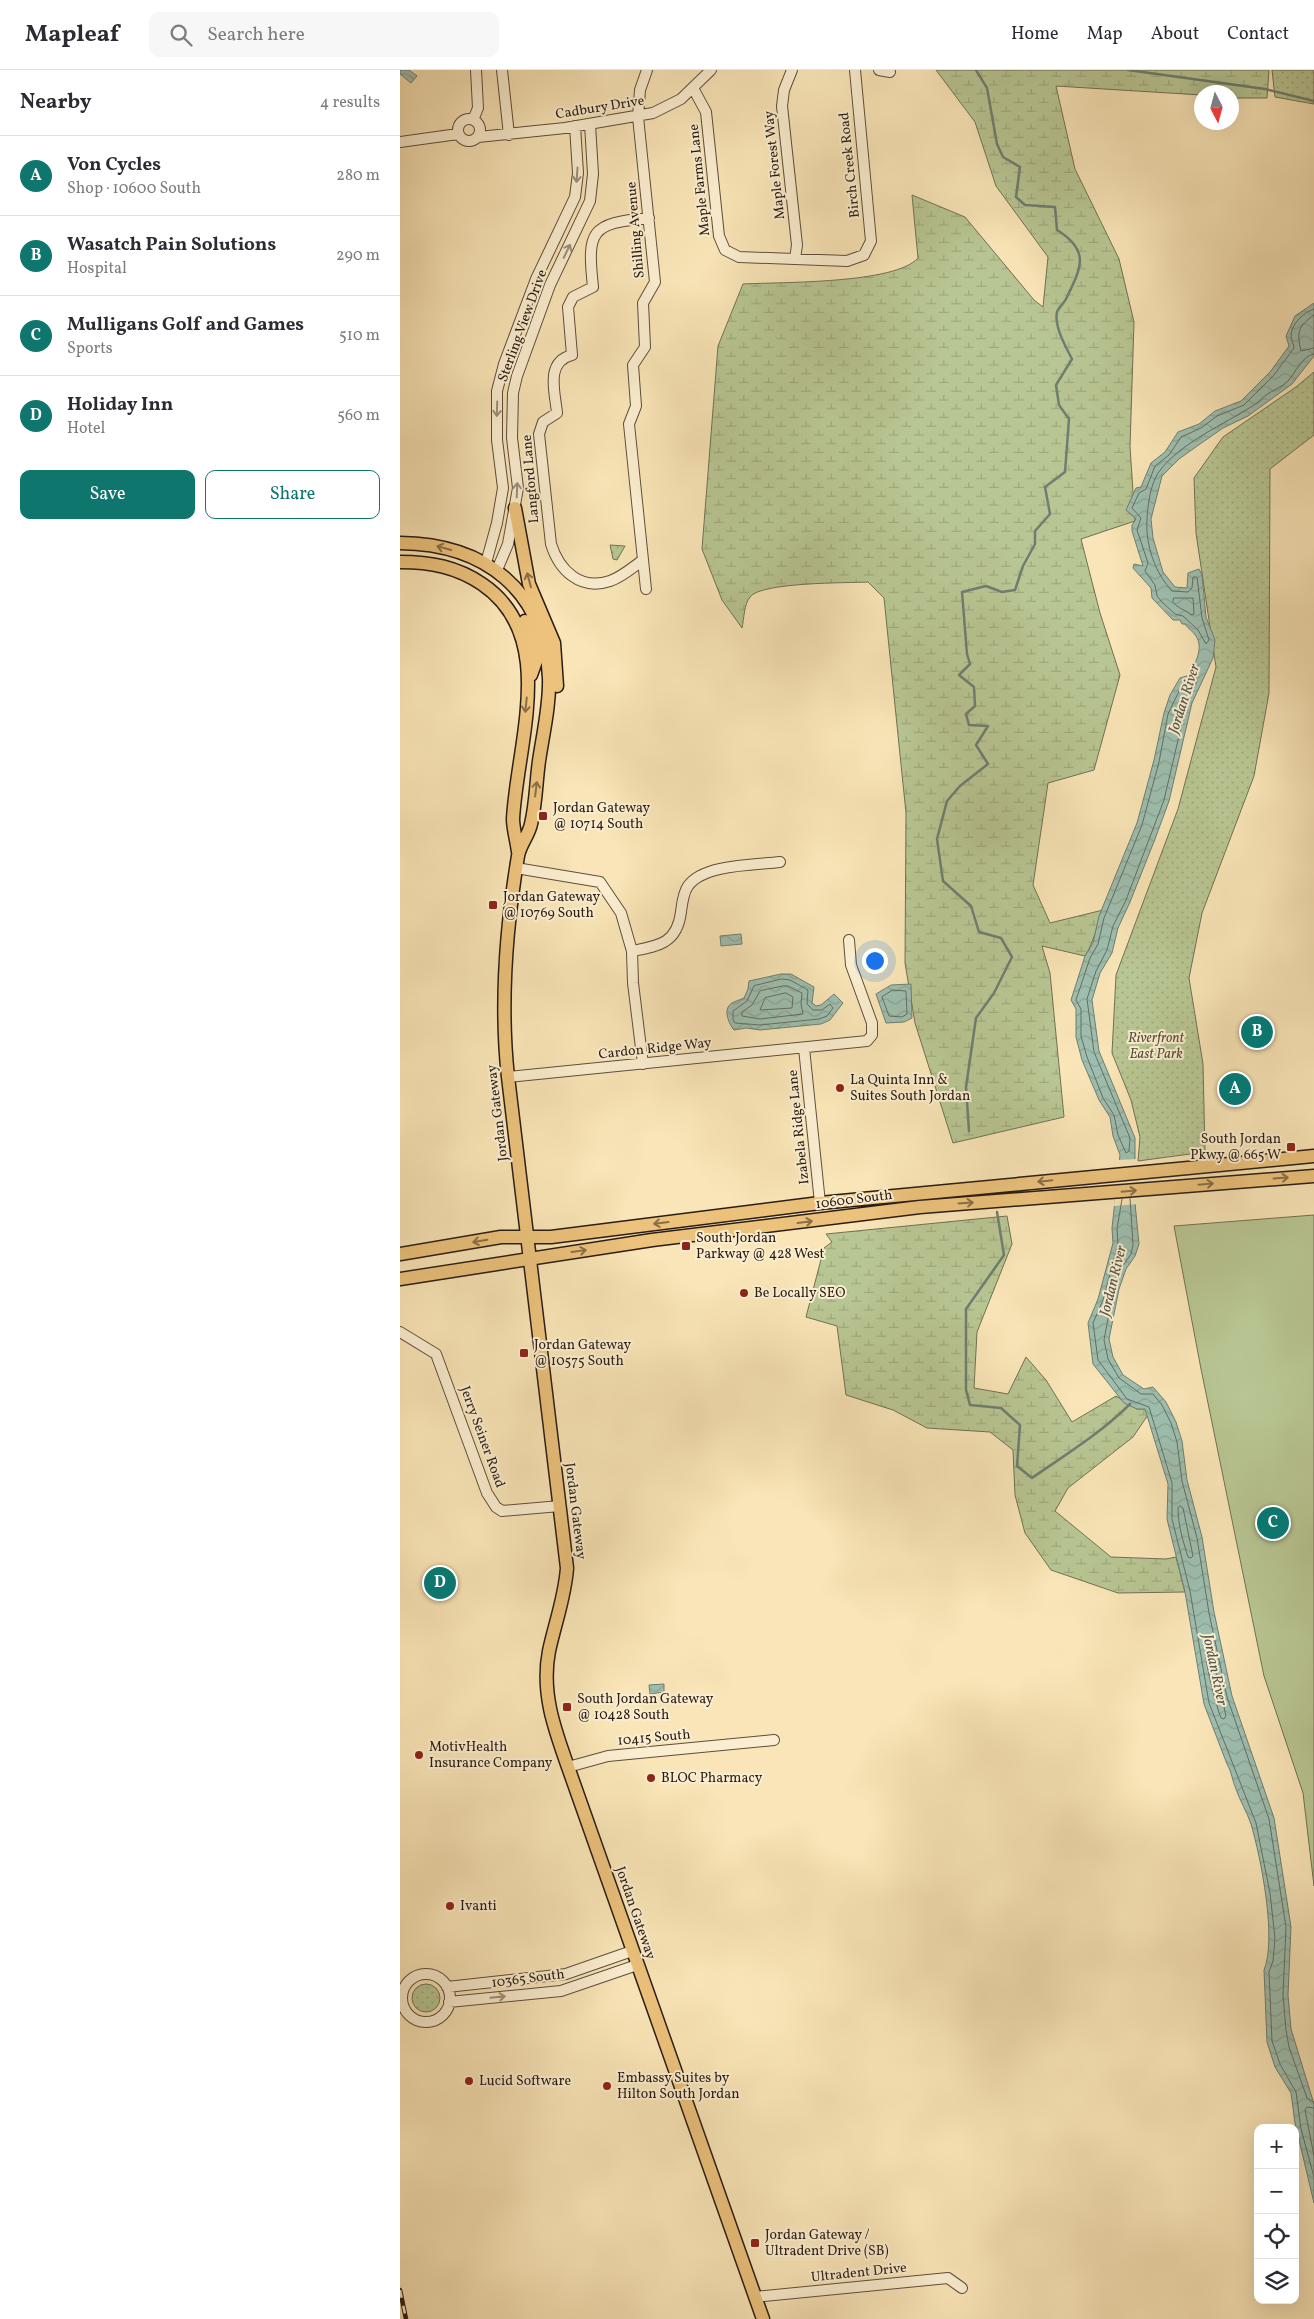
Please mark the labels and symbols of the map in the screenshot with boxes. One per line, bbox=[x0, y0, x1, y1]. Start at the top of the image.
north arrow bbox=[1194, 85, 1239, 130]
street label: Cadbury Drive bbox=[554, 92, 646, 124]
street label: Maple Forest Way bbox=[760, 109, 790, 220]
street label: Birch Creek Road bbox=[835, 111, 865, 219]
street label: Maple Farms Lane bbox=[685, 123, 715, 237]
one-way arrow bbox=[573, 167, 582, 183]
street label: Shilling Avenue bbox=[622, 181, 650, 279]
one-way arrow bbox=[563, 244, 573, 259]
street label: Sterling View Drive bbox=[494, 267, 552, 385]
one-way arrow bbox=[492, 401, 501, 417]
street label: Langford Lane bbox=[518, 434, 544, 524]
one-way arrow bbox=[512, 482, 521, 498]
one-way arrow bbox=[437, 543, 453, 552]
one-way arrow bbox=[524, 573, 533, 589]
water label: Jordan River bbox=[1163, 661, 1206, 739]
one-way arrow bbox=[521, 696, 531, 712]
one-way arrow bbox=[531, 781, 541, 797]
place label: Jordan Gateway @ 10714 South bbox=[553, 799, 651, 834]
marker: Jordan Gateway @ 10714 South bbox=[537, 810, 549, 822]
place label: Jordan Gateway @ 10769 South bbox=[503, 888, 601, 923]
marker: Jordan Gateway @ 10769 South bbox=[487, 899, 499, 911]
your location bbox=[862, 948, 888, 974]
pin: B bbox=[1241, 1013, 1273, 1051]
park label: Riverfront East Park bbox=[1128, 1029, 1185, 1064]
street label: Cardon Ridge Way bbox=[598, 1034, 713, 1064]
street label: Jordan Gateway bbox=[483, 1063, 513, 1162]
street label: Izabela Ridge Lane bbox=[783, 1068, 814, 1185]
pin: A bbox=[1219, 1070, 1251, 1108]
place label: La Quinta Inn & Suites South Jordan bbox=[850, 1071, 970, 1106]
marker: La Quinta Inn & Suites South Jordan bbox=[834, 1082, 846, 1094]
place label: South Jordan Pkwy @ 665 W bbox=[1190, 1130, 1281, 1165]
marker: South Jordan Pkwy @ 665 W bbox=[1285, 1141, 1297, 1153]
one-way arrow bbox=[1273, 1173, 1289, 1183]
one-way arrow bbox=[1037, 1176, 1053, 1186]
one-way arrow bbox=[1197, 1180, 1213, 1189]
street label: 10600 South bbox=[814, 1186, 894, 1214]
one-way arrow bbox=[1120, 1186, 1136, 1196]
one-way arrow bbox=[958, 1199, 974, 1208]
one-way arrow bbox=[797, 1217, 813, 1227]
one-way arrow bbox=[653, 1218, 669, 1228]
place label: South Jordan Parkway @ 428 West bbox=[696, 1229, 825, 1264]
one-way arrow bbox=[472, 1236, 488, 1246]
marker: South Jordan Parkway @ 428 West bbox=[680, 1240, 692, 1252]
water label: Jordan River bbox=[1095, 1243, 1133, 1321]
one-way arrow bbox=[571, 1246, 587, 1256]
place label: Be Locally SEO bbox=[754, 1284, 845, 1303]
marker: Be Locally SEO bbox=[738, 1287, 750, 1299]
place label: Jordan Gateway @ 10575 South bbox=[534, 1336, 632, 1371]
marker: Jordan Gateway @ 10575 South bbox=[518, 1347, 530, 1359]
street label: Jerry Seiner Road bbox=[455, 1384, 509, 1491]
street label: Jordan Gateway bbox=[560, 1462, 590, 1561]
pin: C bbox=[1257, 1504, 1289, 1542]
pin: D bbox=[424, 1564, 456, 1602]
water label: Jordan River bbox=[1196, 1630, 1232, 1708]
place label: South Jordan Gateway @ 10428 South bbox=[577, 1690, 714, 1725]
marker: South Jordan Gateway @ 10428 South bbox=[561, 1701, 573, 1713]
street label: 10415 South bbox=[617, 1725, 691, 1751]
place label: MotivHealth Insurance Company bbox=[429, 1738, 553, 1773]
marker: MotivHealth Insurance Company bbox=[413, 1749, 425, 1761]
place label: BLOC Pharmacy bbox=[661, 1769, 763, 1788]
marker: BLOC Pharmacy bbox=[645, 1772, 657, 1784]
street label: Jordan Gateway bbox=[610, 1864, 660, 1962]
place label: Ivanti bbox=[460, 1897, 497, 1916]
marker: Ivanti bbox=[444, 1900, 456, 1912]
street label: 10365 South bbox=[490, 1965, 566, 1993]
one-way arrow bbox=[490, 1992, 506, 2002]
place label: Embassy Suites by Hilton South Jordan bbox=[617, 2069, 740, 2104]
place label: Lucid Software bbox=[479, 2072, 571, 2091]
marker: Lucid Software bbox=[463, 2075, 475, 2087]
marker: Embassy Suites by Hilton South Jordan bbox=[601, 2080, 613, 2092]
place label: Jordan Gateway / Ultradent Drive (SB) bbox=[765, 2226, 889, 2261]
marker: Jordan Gateway / Ultradent Drive (SB) bbox=[749, 2237, 761, 2249]
street label: Ultradent Drive bbox=[810, 2258, 908, 2287]

